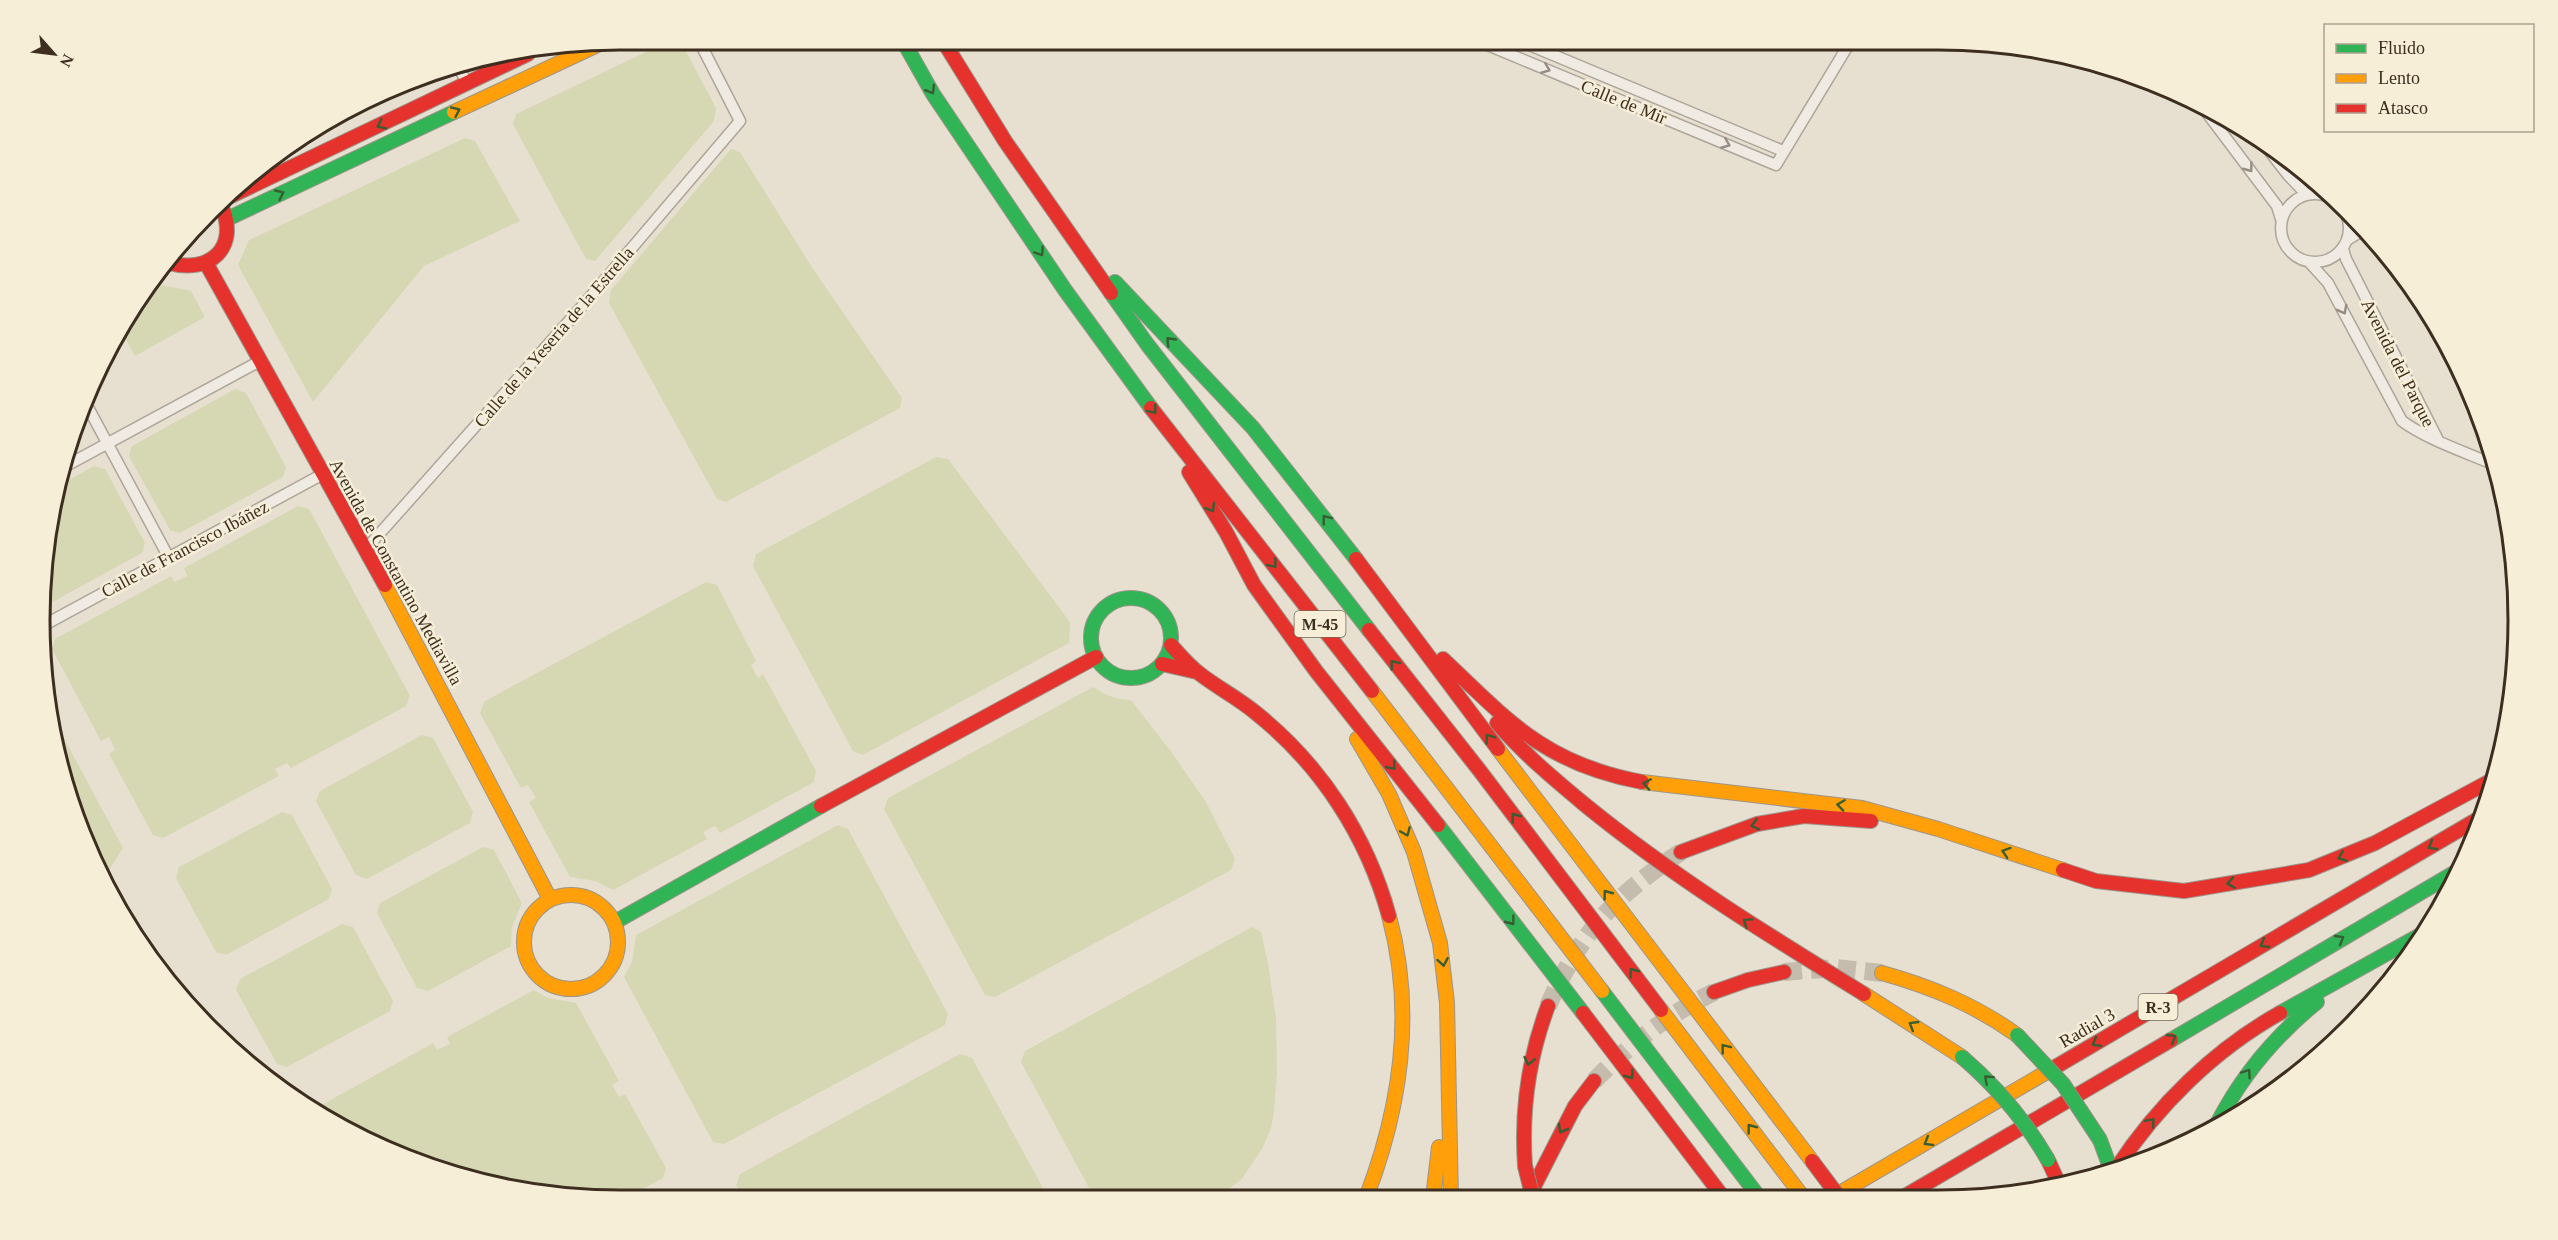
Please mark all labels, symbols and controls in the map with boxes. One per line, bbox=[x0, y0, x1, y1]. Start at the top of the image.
north arrow bbox=[24, 24, 84, 84]
legend bbox=[2324, 24, 2534, 132]
text: Fluido bbox=[2378, 38, 2425, 58]
text: N bbox=[56, 52, 77, 70]
one-way arrow bbox=[1540, 62, 1551, 74]
text: Lento bbox=[2378, 68, 2420, 88]
street label: Calle de Mir bbox=[1578, 76, 1670, 128]
one-way arrow bbox=[924, 84, 936, 94]
text: Atasco bbox=[2378, 98, 2428, 118]
one-way arrow bbox=[450, 107, 461, 119]
one-way arrow bbox=[376, 117, 387, 129]
one-way arrow bbox=[1720, 137, 1731, 149]
one-way arrow bbox=[2242, 162, 2253, 173]
one-way arrow bbox=[273, 189, 284, 201]
street label: Calle de la Yeseria de la Estrella bbox=[470, 243, 638, 431]
one-way arrow bbox=[1033, 245, 1044, 256]
street label: Avenida del Parque bbox=[2357, 296, 2439, 430]
one-way arrow bbox=[2336, 304, 2347, 315]
one-way arrow bbox=[1167, 337, 1178, 348]
one-way arrow bbox=[1146, 403, 1157, 414]
street label: Avenida de Constantino Mediavilla bbox=[325, 456, 467, 688]
street label: Calle de Francisco Ibáñez bbox=[98, 496, 272, 602]
one-way arrow bbox=[1203, 502, 1215, 512]
one-way arrow bbox=[1323, 515, 1334, 526]
one-way arrow bbox=[1266, 557, 1277, 568]
road number: M-45 bbox=[1294, 611, 1346, 637]
one-way arrow bbox=[1391, 660, 1402, 671]
one-way arrow bbox=[1486, 733, 1497, 744]
one-way arrow bbox=[1384, 760, 1395, 771]
one-way arrow bbox=[1642, 778, 1652, 790]
one-way arrow bbox=[1836, 800, 1845, 812]
one-way arrow bbox=[1511, 813, 1522, 824]
one-way arrow bbox=[1750, 818, 1760, 831]
one-way arrow bbox=[1399, 826, 1411, 837]
one-way arrow bbox=[2428, 838, 2438, 850]
one-way arrow bbox=[2001, 846, 2012, 859]
one-way arrow bbox=[2337, 849, 2348, 862]
one-way arrow bbox=[2226, 876, 2235, 888]
one-way arrow bbox=[1603, 889, 1614, 900]
one-way arrow bbox=[1504, 914, 1515, 925]
one-way arrow bbox=[1743, 918, 1754, 929]
one-way arrow bbox=[2334, 935, 2344, 947]
one-way arrow bbox=[2260, 937, 2270, 949]
one-way arrow bbox=[1436, 957, 1449, 967]
one-way arrow bbox=[1629, 968, 1640, 979]
road number: R-3 bbox=[2138, 994, 2178, 1020]
street label: Radial 3 bbox=[2056, 1004, 2118, 1052]
one-way arrow bbox=[1909, 1020, 1919, 1032]
one-way arrow bbox=[2166, 1034, 2176, 1045]
one-way arrow bbox=[2092, 1036, 2102, 1047]
one-way arrow bbox=[1722, 1044, 1733, 1055]
one-way arrow bbox=[1524, 1056, 1537, 1066]
one-way arrow bbox=[1622, 1069, 1633, 1080]
one-way arrow bbox=[2239, 1069, 2250, 1080]
one-way arrow bbox=[1985, 1075, 1995, 1086]
one-way arrow bbox=[2144, 1118, 2155, 1129]
one-way arrow bbox=[1558, 1123, 1569, 1134]
one-way arrow bbox=[1747, 1123, 1758, 1134]
one-way arrow bbox=[1924, 1134, 1934, 1146]

